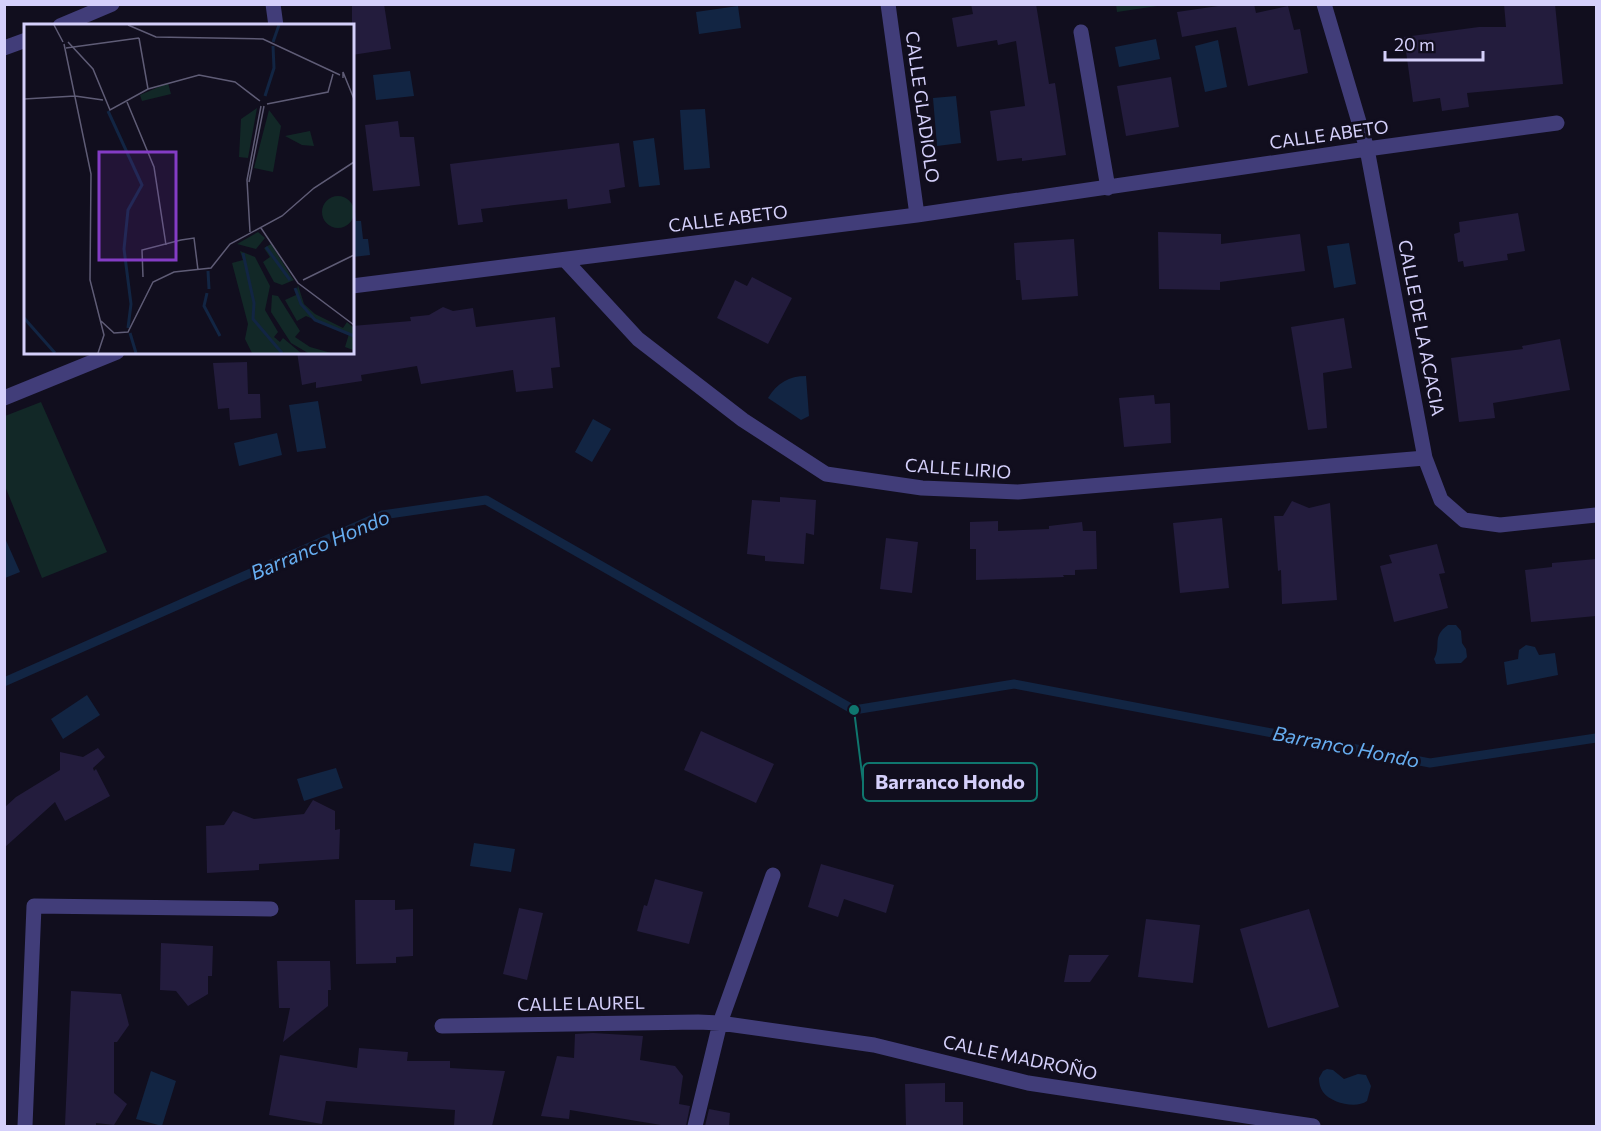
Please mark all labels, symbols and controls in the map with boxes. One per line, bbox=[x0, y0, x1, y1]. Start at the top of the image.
inset map bbox=[24, 24, 354, 354]
scale bar bbox=[1385, 24, 1482, 62]
street label: CALLE GLADIOLO bbox=[901, 30, 945, 184]
text: 20 m bbox=[1394, 33, 1435, 55]
street label: CALLE ABETO bbox=[1268, 115, 1390, 153]
street label: CALLE ABETO bbox=[667, 200, 789, 236]
street label: CALLE DE LA ACACIA bbox=[1394, 238, 1450, 418]
street label: CALLE LIRIO bbox=[904, 453, 1012, 483]
water label: Barranco Hondo bbox=[247, 504, 393, 584]
water label: Barranco Hondo bbox=[1271, 720, 1421, 772]
callout: Barranco Hondo bbox=[863, 763, 1037, 801]
text: Barranco Hondo bbox=[875, 769, 1025, 793]
street label: CALLE LAUREL bbox=[517, 991, 645, 1015]
street label: CALLE MADROÑO bbox=[941, 1030, 1099, 1084]

